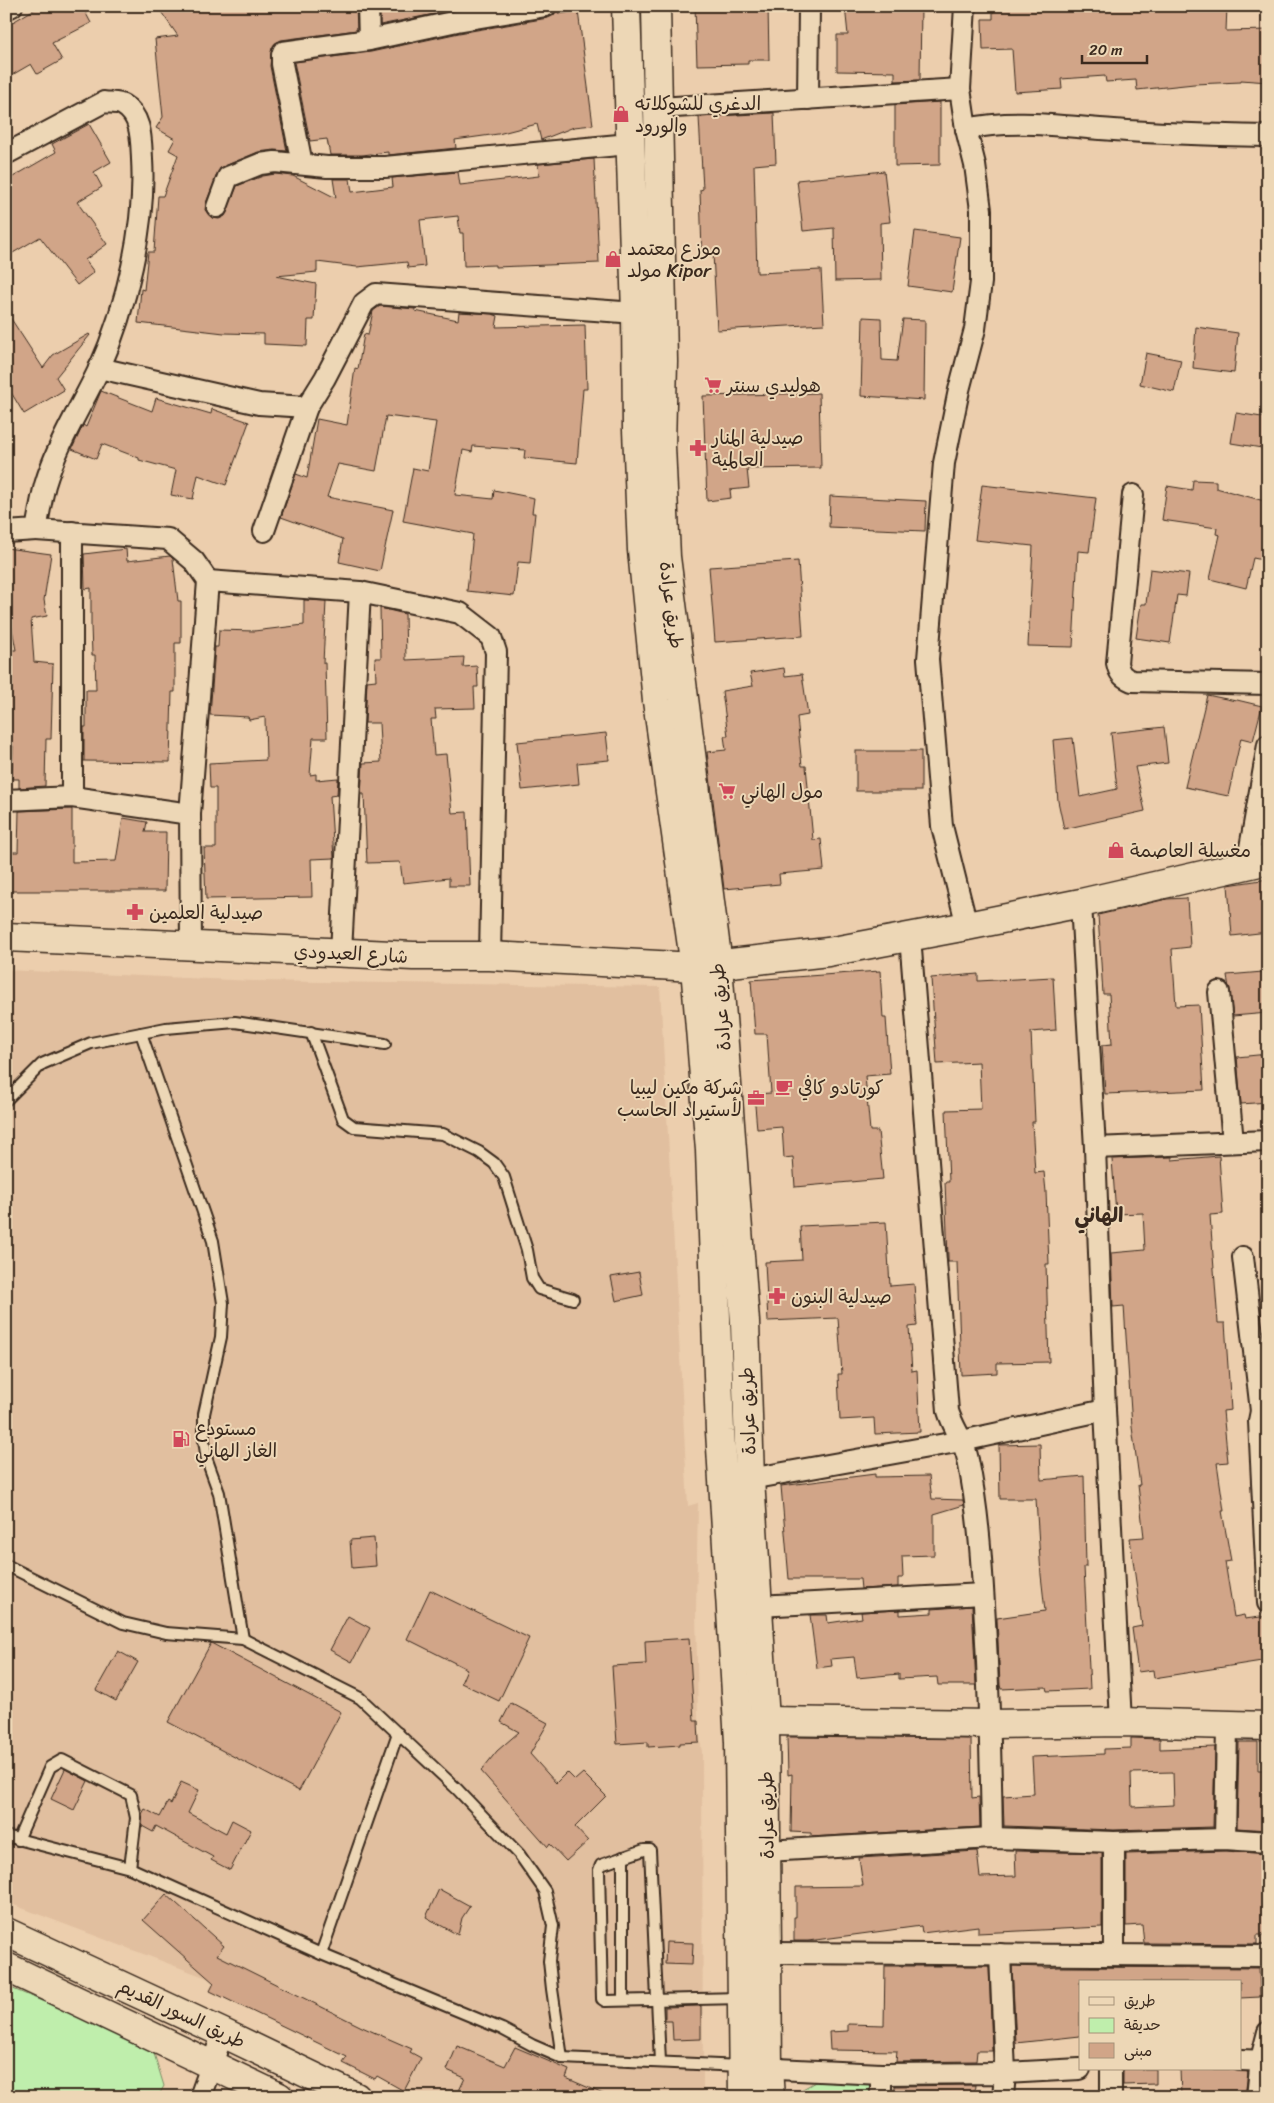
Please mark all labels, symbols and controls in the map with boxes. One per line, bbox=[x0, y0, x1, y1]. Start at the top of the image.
scale bar bbox=[1082, 32, 1146, 64]
text: 20 m bbox=[1089, 37, 1123, 63]
place label: الدغري للشوكلاته والورود bbox=[635, 87, 761, 142]
shop icon: الدغري للشوكلاته والورود bbox=[611, 104, 631, 124]
place label: موزع معتمد مولد Kipor bbox=[627, 232, 721, 287]
shop icon: موزع معتمد مولد Kipor bbox=[603, 249, 623, 269]
place label: هوليدي سنتر bbox=[725, 369, 821, 402]
supermarket icon: هوليدي سنتر bbox=[703, 375, 723, 395]
place label: صيدلية المنار العالمية bbox=[710, 421, 804, 476]
pharmacy icon: صيدلية المنار العالمية bbox=[688, 438, 708, 458]
street label: طريق عرادة bbox=[650, 559, 693, 651]
place label: مول الهاني bbox=[741, 775, 823, 808]
supermarket icon: مول الهاني bbox=[717, 781, 737, 801]
place label: مغسلة العاصمة bbox=[1130, 834, 1251, 867]
shop icon: مغسلة العاصمة bbox=[1106, 840, 1126, 860]
place label: صيدلية العلمين bbox=[149, 896, 263, 929]
pharmacy icon: صيدلية العلمين bbox=[125, 902, 145, 922]
street label: شارع العيدودي bbox=[293, 934, 409, 973]
street label: طريق عرادة bbox=[700, 962, 741, 1052]
place label: شركة مكين ليبيا لأستيراد الحاسب bbox=[617, 1071, 742, 1126]
place label: كورتادو كافي bbox=[798, 1071, 884, 1104]
cafe icon: كورتادو كافي bbox=[774, 1077, 794, 1097]
office icon: شركة مكين ليبيا لأستيراد الحاسب bbox=[746, 1088, 766, 1108]
district label: الهاني bbox=[1074, 1196, 1124, 1234]
place label: صيدلية البنون bbox=[791, 1280, 892, 1313]
pharmacy icon: صيدلية البنون bbox=[767, 1286, 787, 1306]
street label: طريق عرادة bbox=[729, 1366, 766, 1456]
place label: مستودع الغاز الهاني bbox=[195, 1412, 277, 1467]
fuel station icon: مستودع الغاز الهاني bbox=[171, 1429, 191, 1449]
street label: طريق عرادة bbox=[749, 1771, 784, 1859]
street label: طريق السور القديم bbox=[112, 1969, 251, 2058]
legend bbox=[1079, 1980, 1242, 2070]
text: طريق bbox=[1124, 1988, 1156, 2014]
text: حديقة bbox=[1124, 2012, 1161, 2038]
text: مبنى bbox=[1124, 2038, 1152, 2064]

